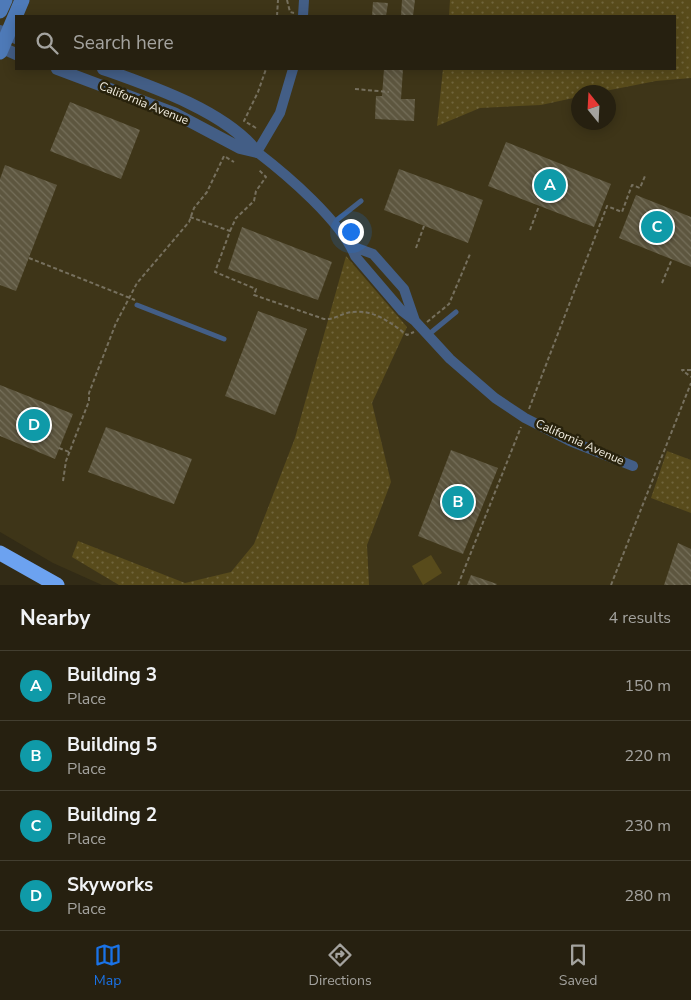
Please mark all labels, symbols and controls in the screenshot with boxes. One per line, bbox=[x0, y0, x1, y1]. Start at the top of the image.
search box bbox=[15, 15, 676, 70]
icon: search bbox=[33, 29, 61, 57]
text: Search here bbox=[73, 30, 174, 56]
street label: California Avenue bbox=[97, 78, 191, 128]
north arrow bbox=[571, 85, 616, 130]
pin: A bbox=[534, 166, 566, 204]
pin: C bbox=[641, 208, 673, 246]
your location bbox=[338, 219, 364, 245]
pin: D bbox=[18, 406, 50, 444]
street label: California Avenue bbox=[533, 415, 627, 469]
pin: B bbox=[442, 483, 474, 521]
text: Nearby bbox=[20, 604, 90, 632]
text: 4 results bbox=[609, 607, 671, 629]
text: Building 3 bbox=[67, 662, 157, 688]
text: A bbox=[30, 675, 42, 697]
text: 150 m bbox=[624, 675, 671, 697]
text: Place bbox=[67, 688, 106, 710]
text: Building 5 bbox=[67, 732, 157, 758]
text: B bbox=[30, 745, 42, 767]
text: 220 m bbox=[624, 745, 671, 767]
text: Place bbox=[67, 758, 106, 780]
text: Building 2 bbox=[67, 802, 157, 828]
text: C bbox=[31, 815, 41, 837]
text: 230 m bbox=[624, 815, 671, 837]
text: Place bbox=[67, 828, 106, 850]
text: Skyworks bbox=[67, 872, 153, 898]
text: D bbox=[30, 885, 42, 907]
text: 280 m bbox=[624, 885, 671, 907]
text: Place bbox=[67, 898, 106, 920]
tab: Map bbox=[94, 941, 122, 990]
tab: Directions bbox=[309, 941, 372, 990]
tab: Saved bbox=[559, 941, 597, 990]

